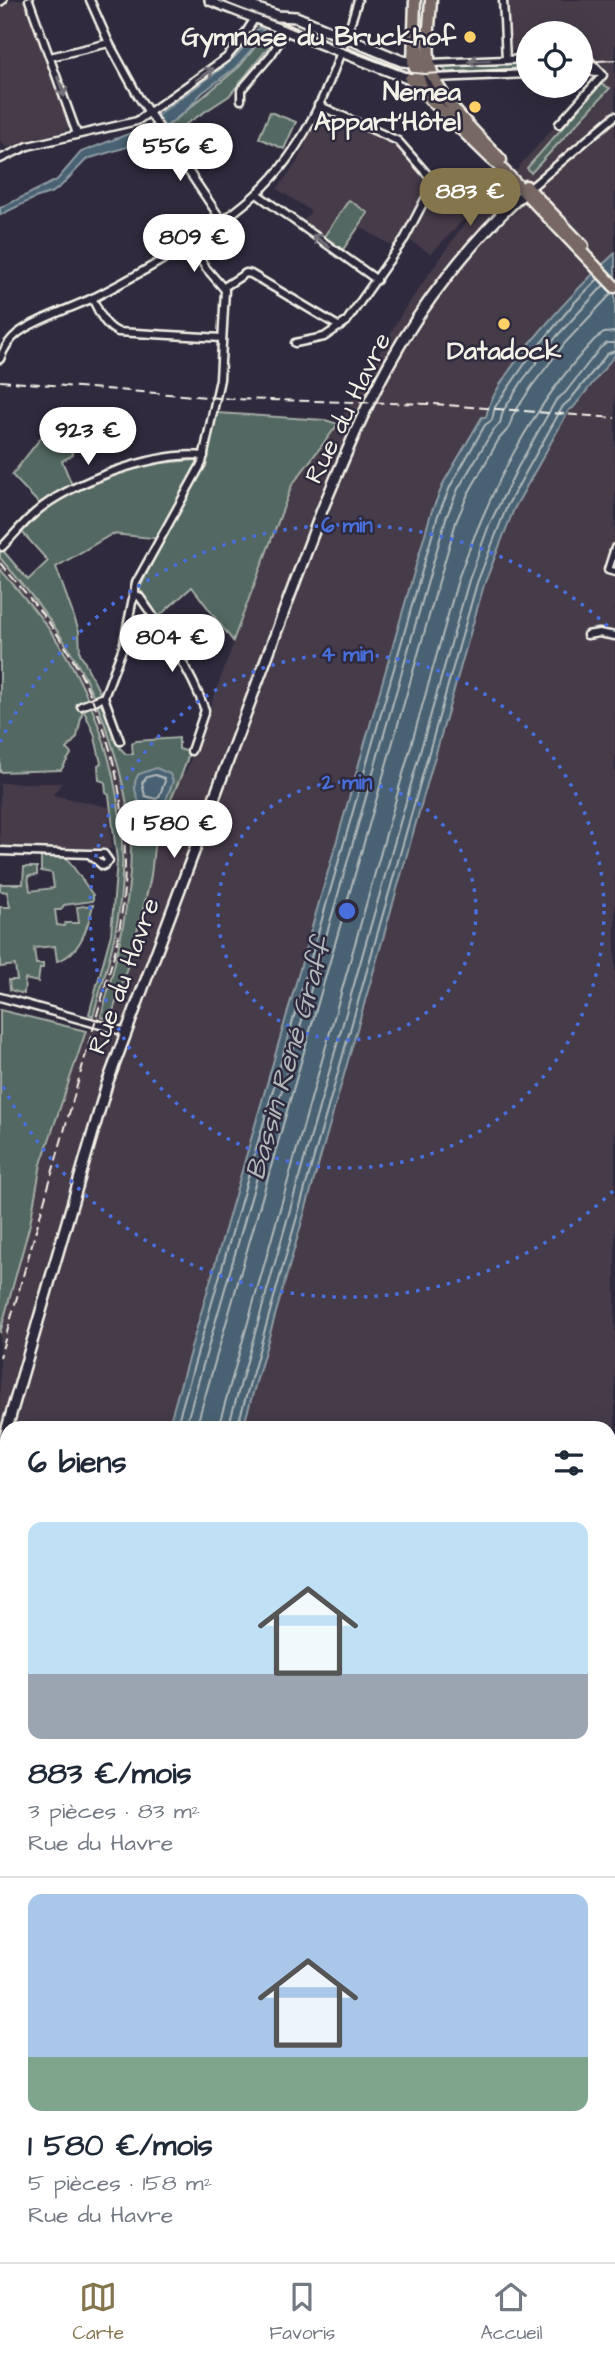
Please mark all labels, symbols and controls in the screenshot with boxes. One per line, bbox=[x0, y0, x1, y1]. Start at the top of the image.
place label: Gymnase du Bruckhof bbox=[181, 19, 457, 58]
map controls bbox=[516, 21, 593, 98]
button: locate bbox=[516, 21, 593, 98]
marker: Gymnase du Bruckhof bbox=[462, 29, 478, 45]
one-way arrow bbox=[468, 54, 491, 68]
one-way arrow bbox=[195, 67, 214, 81]
place label: Nemea Appart'Hôtel bbox=[314, 74, 462, 140]
one-way arrow bbox=[56, 76, 68, 98]
marker: Nemea Appart'Hôtel bbox=[467, 99, 483, 115]
pin: 556 € bbox=[131, 124, 229, 183]
text: 556 € bbox=[143, 130, 217, 162]
pin: 883 € bbox=[421, 168, 519, 228]
text: 883 € bbox=[435, 175, 505, 207]
pin: 809 € bbox=[145, 215, 243, 274]
text: 809 € bbox=[159, 221, 229, 253]
one-way arrow bbox=[312, 234, 331, 248]
marker: Datadock bbox=[496, 316, 512, 332]
street label: Rue du Havre bbox=[296, 326, 400, 490]
place label: Datadock bbox=[447, 333, 562, 369]
pin: 923 € bbox=[39, 407, 137, 467]
text: 923 € bbox=[55, 414, 121, 446]
text: 6 min bbox=[321, 511, 373, 540]
pin: 804 € bbox=[123, 614, 221, 674]
text: 804 € bbox=[136, 621, 208, 653]
text: 4 min bbox=[321, 640, 374, 669]
text: 2 min bbox=[321, 768, 373, 797]
pin: 1 580 € bbox=[109, 800, 239, 860]
text: 1 580 € bbox=[131, 807, 217, 839]
street label: Rue du Havre bbox=[79, 893, 169, 1059]
centre of rings bbox=[335, 899, 359, 923]
water label: Bassin René Graff bbox=[236, 930, 343, 1184]
text: 6 biens bbox=[28, 1442, 127, 1484]
icon: filters bbox=[550, 1444, 588, 1482]
icon: home bbox=[245, 1568, 371, 1694]
text: 883 €/mois bbox=[28, 1753, 192, 1795]
text: 3 pièces · 83 m² bbox=[28, 1795, 200, 1827]
text: Rue du Havre bbox=[28, 1827, 173, 1859]
icon: home bbox=[245, 1940, 371, 2066]
text: 1 580 €/mois bbox=[28, 2125, 213, 2167]
text: 5 pièces · 158 m² bbox=[28, 2167, 212, 2199]
text: Rue du Havre bbox=[28, 2199, 173, 2231]
tab: Carte bbox=[73, 2278, 124, 2347]
tab: Favoris bbox=[269, 2278, 335, 2347]
tab: Accueil bbox=[480, 2278, 542, 2347]

